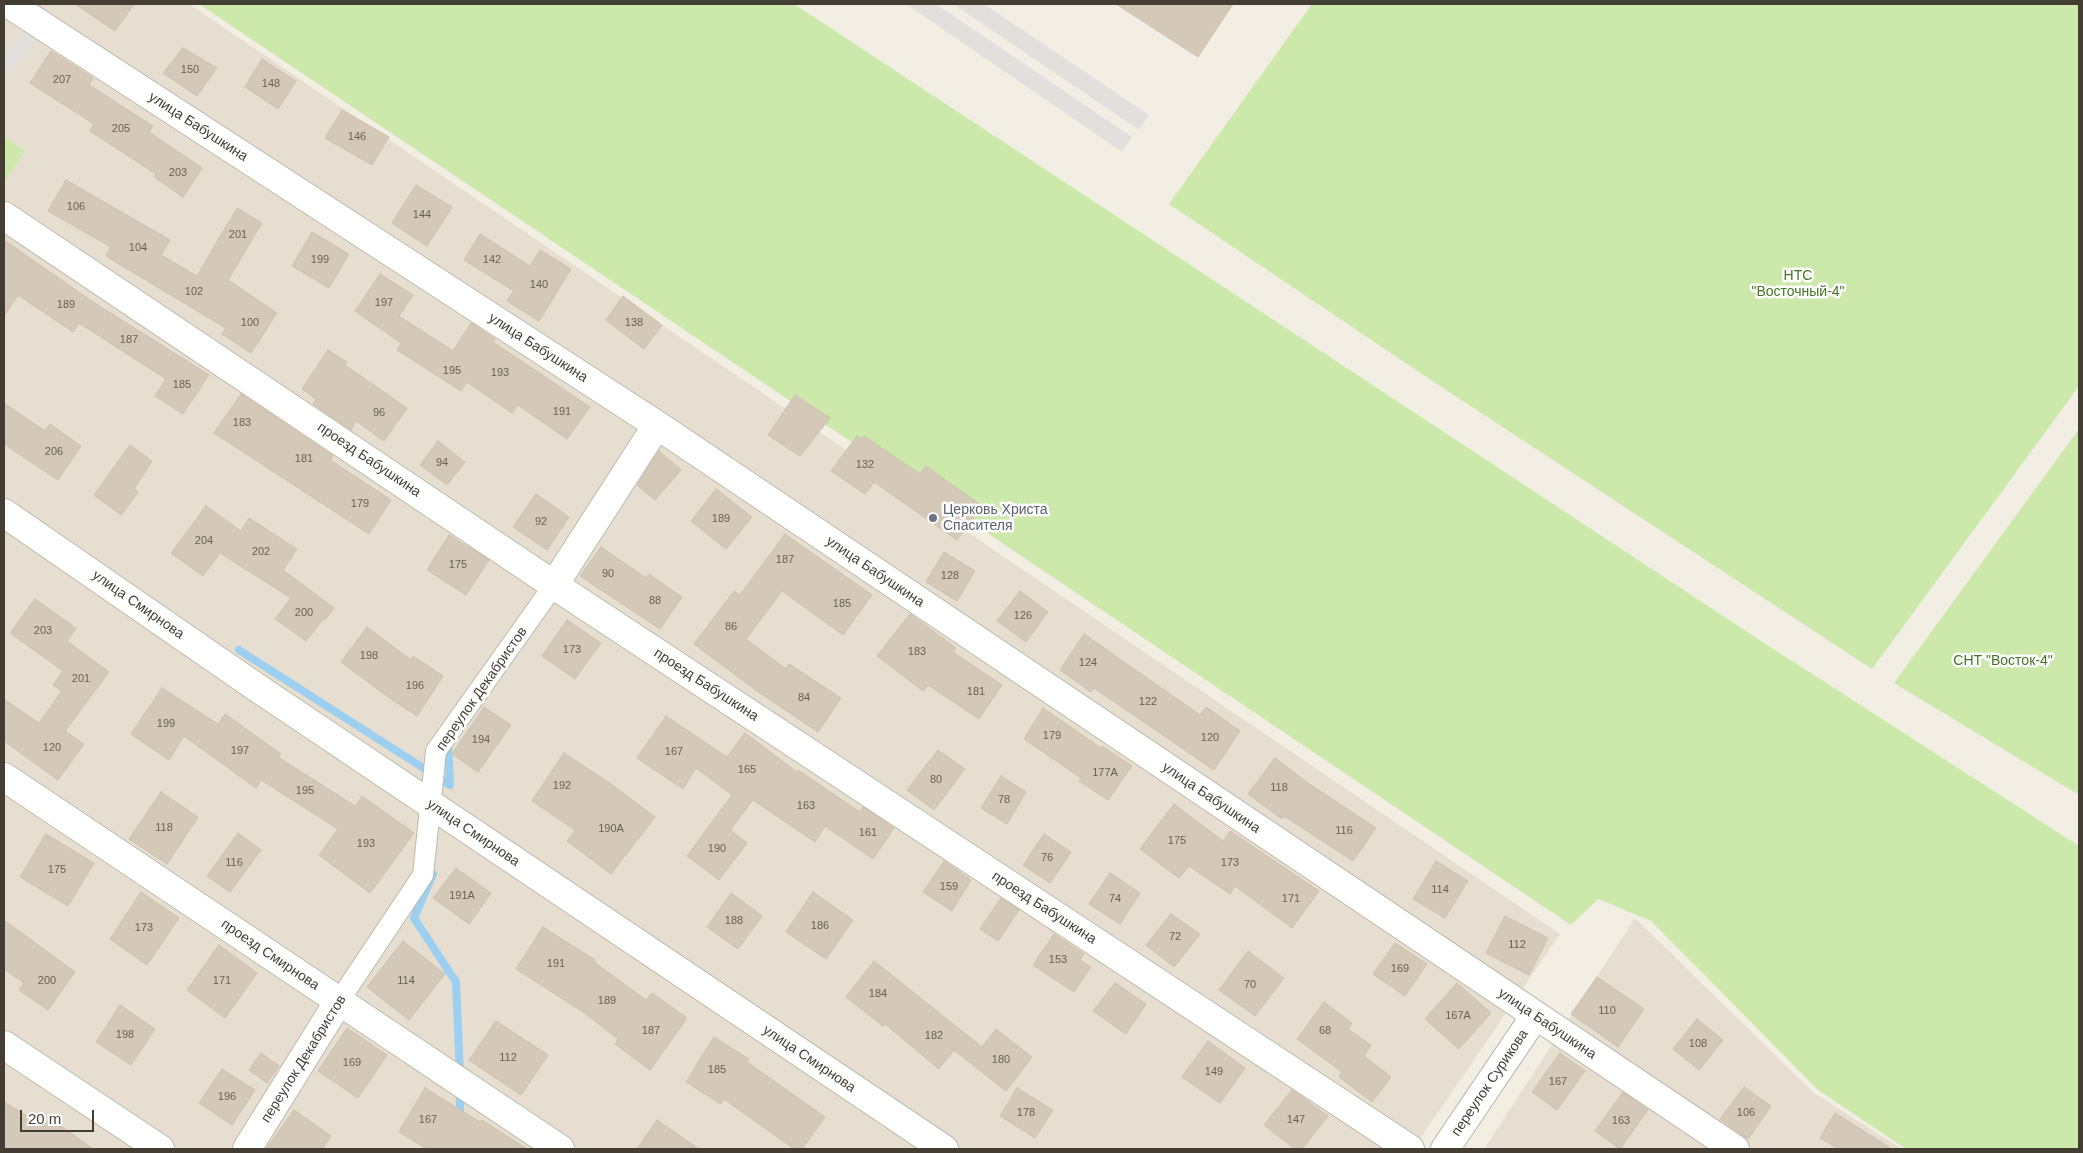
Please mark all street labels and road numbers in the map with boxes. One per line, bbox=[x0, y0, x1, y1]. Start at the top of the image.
street label: улица Бабушкина bbox=[145, 89, 251, 165]
street label: улица Бабушкина bbox=[485, 310, 591, 386]
street label: проезд Бабушкина bbox=[314, 419, 424, 501]
street label: улица Бабушкина bbox=[823, 533, 927, 611]
street label: улица Смирнова bbox=[89, 567, 187, 643]
street label: переулок Декабристов bbox=[433, 624, 531, 754]
street label: проезд Бабушкина bbox=[651, 645, 761, 725]
street label: улица Бабушкина bbox=[1159, 759, 1263, 837]
street label: улица Смирнова bbox=[423, 796, 523, 870]
street label: проезд Бабушкина bbox=[989, 868, 1099, 948]
street label: проезд Смирнова bbox=[218, 916, 322, 994]
street label: улица Бабушкина bbox=[1495, 985, 1599, 1063]
street label: переулок Декабристов bbox=[258, 992, 350, 1126]
street label: улица Смирнова bbox=[759, 1022, 859, 1096]
street label: переулок Сурикова bbox=[1448, 1026, 1532, 1140]

